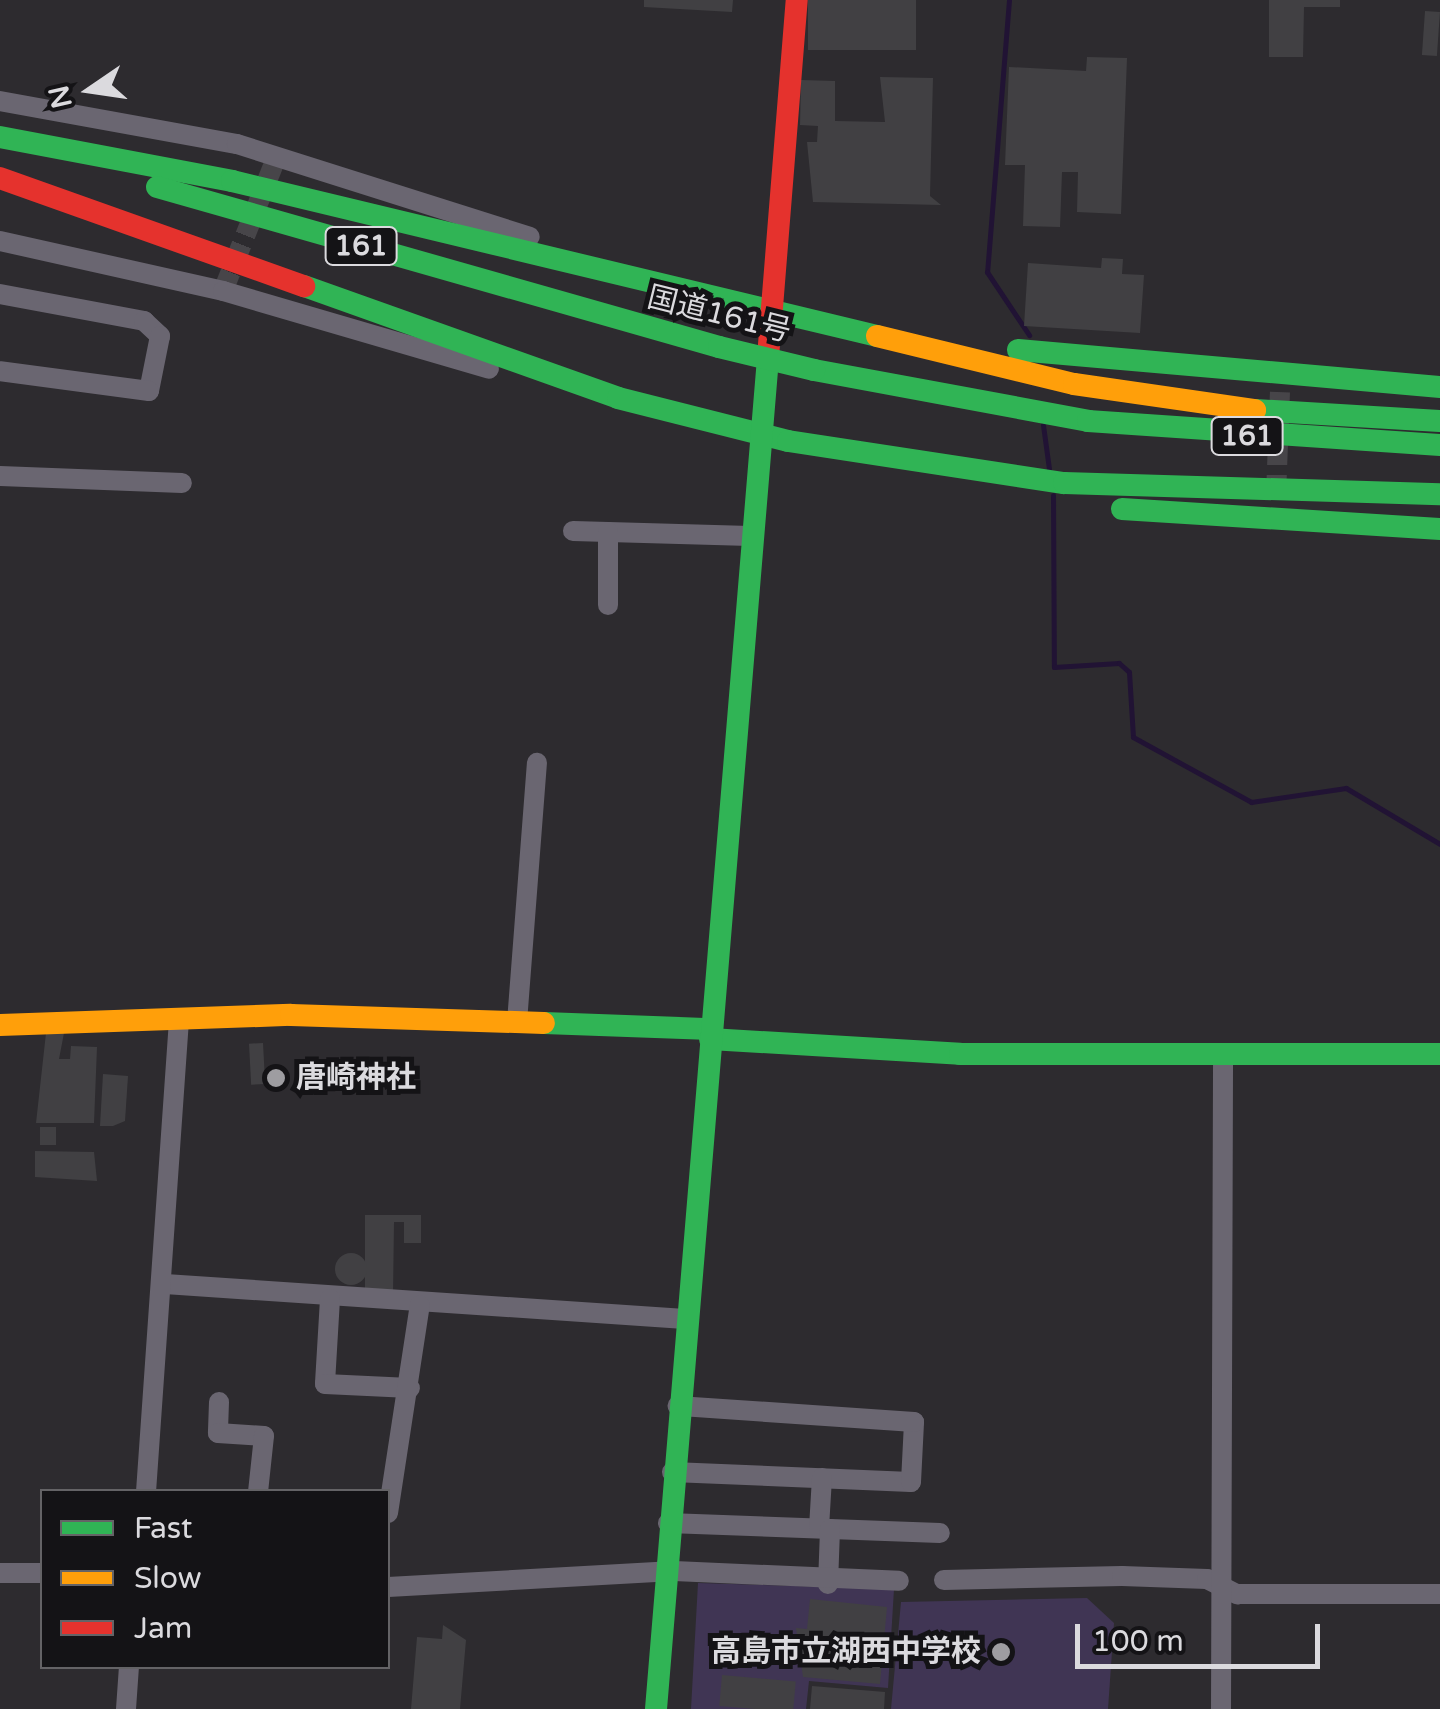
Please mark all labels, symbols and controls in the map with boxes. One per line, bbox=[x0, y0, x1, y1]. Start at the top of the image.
north arrow bbox=[40, 40, 140, 140]
text: N bbox=[42, 82, 80, 112]
road number: 161 bbox=[324, 223, 398, 269]
street label: 国道161号 bbox=[644, 280, 794, 350]
road number: 161 bbox=[1210, 413, 1284, 459]
place label: 唐崎神社 bbox=[296, 1060, 416, 1096]
marker: 唐崎神社 bbox=[265, 1067, 287, 1089]
legend bbox=[40, 1489, 390, 1669]
text: Fast bbox=[134, 1510, 193, 1547]
text: Slow bbox=[134, 1560, 202, 1597]
scale bar bbox=[1080, 1604, 1325, 1666]
text: Jam bbox=[134, 1610, 192, 1647]
text: 100 m bbox=[1092, 1623, 1184, 1660]
place label: 高島市立湖西中学校 bbox=[711, 1634, 981, 1670]
marker: 高島市立湖西中学校 bbox=[990, 1641, 1012, 1663]

